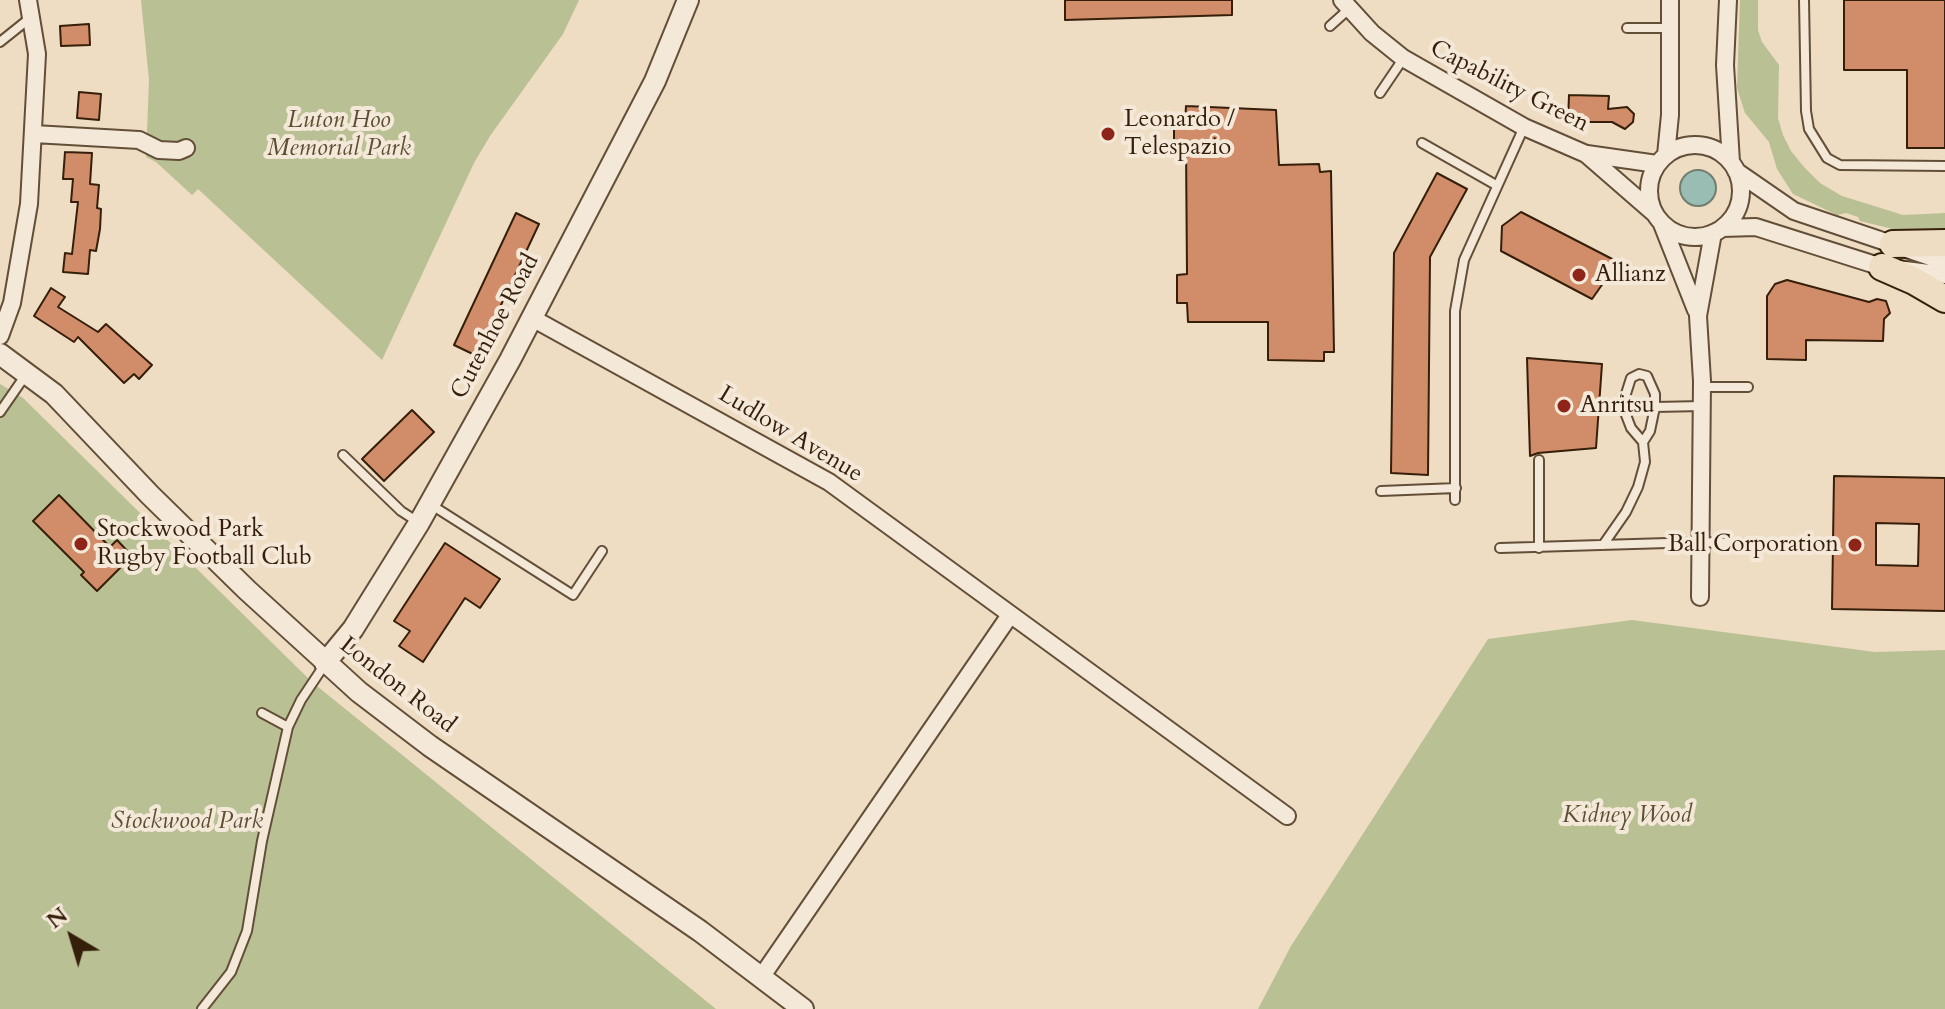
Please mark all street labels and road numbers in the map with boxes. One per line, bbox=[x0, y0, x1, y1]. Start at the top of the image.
street label: Capability Green bbox=[1425, 35, 1593, 139]
street label: Cutenhoe Road bbox=[446, 250, 546, 404]
street label: Ludlow Avenue bbox=[713, 381, 867, 489]
street label: London Road bbox=[333, 632, 461, 740]

